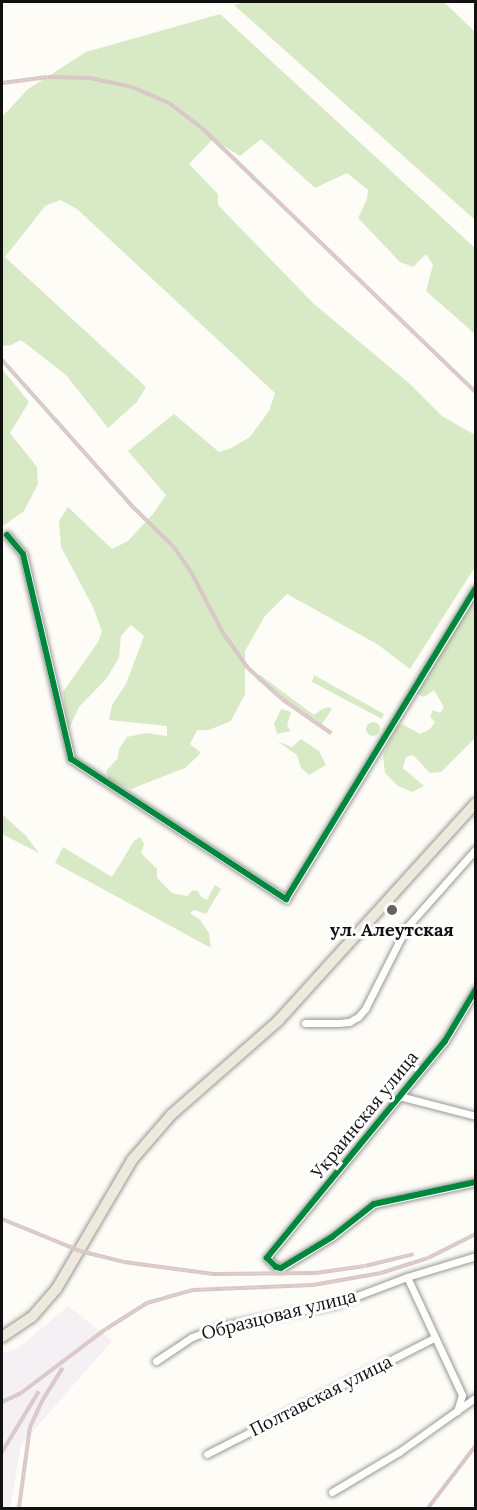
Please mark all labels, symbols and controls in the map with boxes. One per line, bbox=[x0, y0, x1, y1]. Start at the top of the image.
marker: ул. Алеутская bbox=[385, 903, 399, 917]
place label: ул. Алеутская bbox=[330, 919, 454, 941]
street label: Украинская улица bbox=[307, 1047, 423, 1183]
street label: Образцовая улица bbox=[199, 1285, 359, 1345]
street label: Полтавская улица bbox=[246, 1351, 396, 1441]

